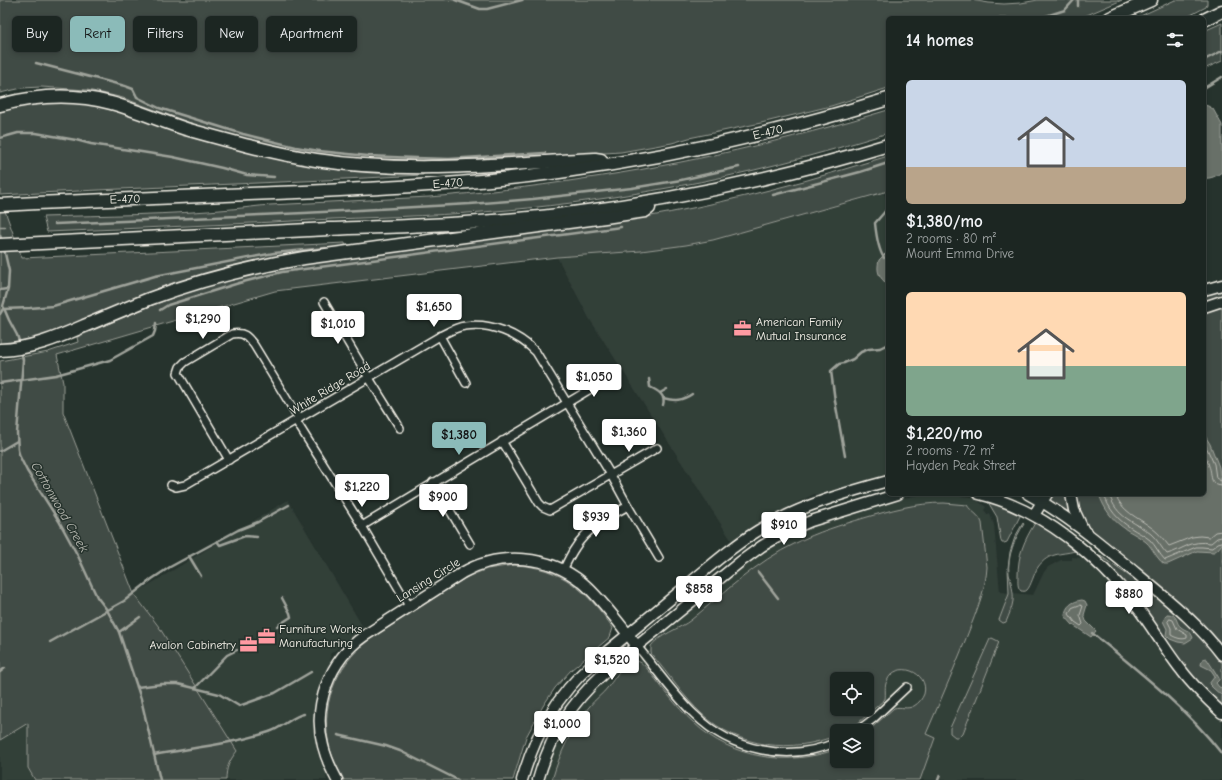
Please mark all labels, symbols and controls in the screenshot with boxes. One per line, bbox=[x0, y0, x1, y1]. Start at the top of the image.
chip: Buy bbox=[12, 16, 62, 52]
chip: Rent bbox=[70, 16, 125, 52]
chip: Filters bbox=[133, 16, 197, 52]
chip: New bbox=[205, 16, 258, 52]
chip: Apartment bbox=[266, 16, 357, 52]
icon: filters bbox=[1164, 29, 1186, 51]
text: 14 homes bbox=[906, 31, 973, 50]
icon: home bbox=[1010, 106, 1082, 178]
street label: E-470 bbox=[751, 121, 785, 143]
street label: E-470 bbox=[432, 175, 464, 191]
street label: E-470 bbox=[109, 191, 141, 207]
text: $1,380/mo bbox=[906, 212, 983, 231]
text: 2 rooms · 80 m² bbox=[906, 231, 996, 246]
text: Mount Emma Drive bbox=[906, 246, 1014, 261]
pin: $1,650 bbox=[401, 294, 467, 328]
text: $1,650 bbox=[416, 299, 452, 314]
pin: $1,290 bbox=[170, 306, 236, 340]
text: $1,290 bbox=[185, 311, 221, 326]
pin: $1,010 bbox=[305, 311, 371, 345]
place label: American Family Mutual Insurance bbox=[756, 315, 846, 343]
text: $1,010 bbox=[320, 316, 356, 331]
icon: home bbox=[1010, 318, 1082, 390]
office icon: American Family Mutual Insurance bbox=[733, 319, 753, 339]
street label: White Ridge Road bbox=[287, 359, 373, 417]
pin: $1,050 bbox=[561, 364, 627, 398]
text: $1,050 bbox=[575, 369, 613, 384]
pin: $1,360 bbox=[596, 419, 662, 453]
pin: $1,380 bbox=[426, 422, 492, 456]
text: $1,360 bbox=[611, 424, 647, 439]
text: $1,220/mo bbox=[906, 424, 983, 443]
text: $1,380 bbox=[441, 427, 477, 442]
text: 2 rooms · 72 m² bbox=[906, 443, 994, 458]
text: Hayden Peak Street bbox=[906, 458, 1016, 473]
water label: Cottonwood Creek bbox=[28, 459, 92, 555]
pin: $1,220 bbox=[329, 474, 395, 508]
text: $1,220 bbox=[344, 479, 380, 494]
pin: $900 bbox=[419, 484, 467, 518]
text: $900 bbox=[428, 489, 458, 504]
pin: $939 bbox=[572, 504, 620, 538]
text: $939 bbox=[582, 509, 610, 524]
pin: $910 bbox=[760, 512, 808, 546]
text: $910 bbox=[770, 517, 798, 532]
street label: Lansing Circle bbox=[394, 555, 462, 605]
pin: $858 bbox=[675, 576, 723, 610]
text: $858 bbox=[685, 581, 713, 596]
pin: $880 bbox=[1105, 581, 1153, 615]
text: $880 bbox=[1115, 586, 1143, 601]
place label: Furniture Works Manufacturing bbox=[279, 622, 362, 650]
office icon: Furniture Works Manufacturing bbox=[256, 626, 276, 646]
office icon: Avalon Cabinetry bbox=[239, 635, 259, 655]
place label: Avalon Cabinetry bbox=[150, 638, 237, 652]
pin: $1,520 bbox=[579, 647, 645, 681]
text: $1,520 bbox=[594, 652, 630, 667]
map controls bbox=[830, 672, 874, 768]
button: locate bbox=[830, 672, 874, 716]
pin: $1,000 bbox=[529, 711, 595, 745]
text: $1,000 bbox=[543, 716, 581, 731]
button: layers bbox=[830, 724, 874, 768]

